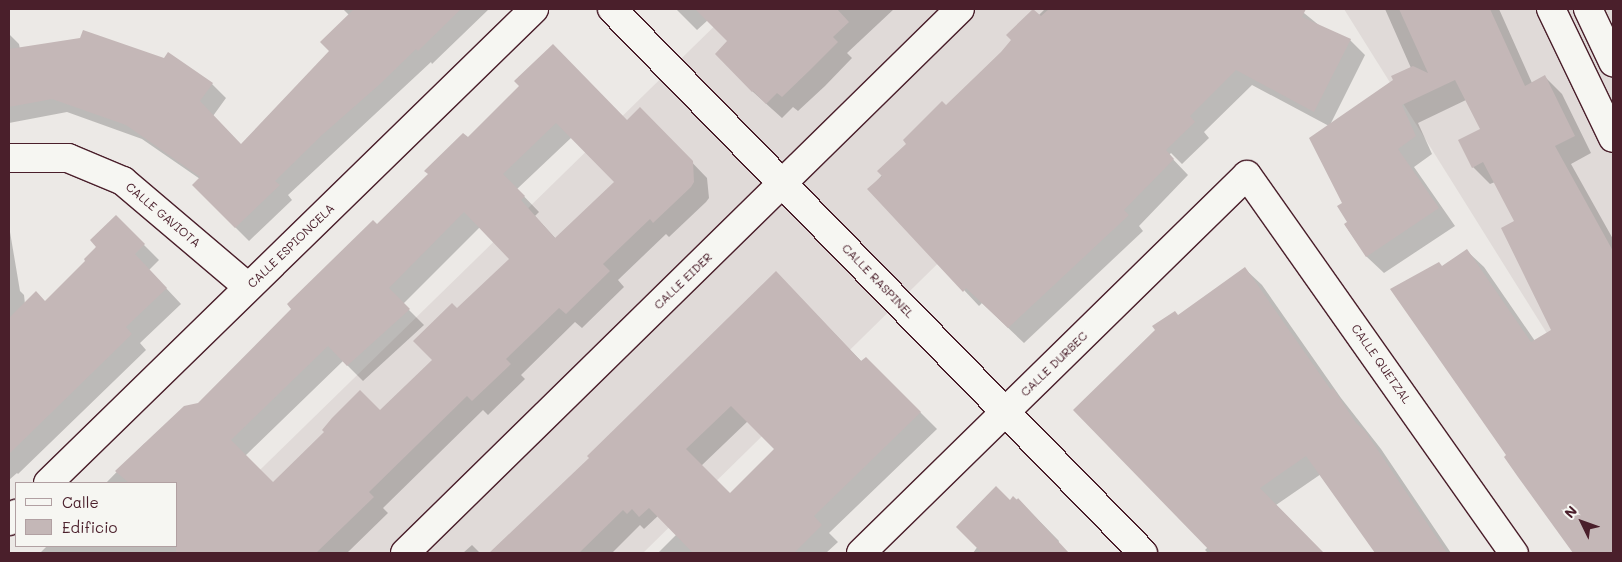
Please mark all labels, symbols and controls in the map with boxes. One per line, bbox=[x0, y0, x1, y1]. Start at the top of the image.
street label: CALLE GAVIOTA bbox=[123, 180, 203, 250]
street label: CALLE ESPIONCELA bbox=[245, 201, 337, 291]
street label: CALLE RASPINEL bbox=[839, 241, 917, 321]
street label: CALLE EIDER bbox=[651, 250, 715, 312]
street label: CALLE QUETZAL bbox=[1348, 321, 1414, 407]
street label: CALLE DURBEC bbox=[1018, 329, 1090, 399]
legend bbox=[15, 482, 178, 547]
text: Calle bbox=[62, 492, 99, 512]
north arrow bbox=[1557, 497, 1607, 547]
text: N bbox=[1560, 501, 1581, 522]
text: Edificio bbox=[62, 517, 117, 537]

